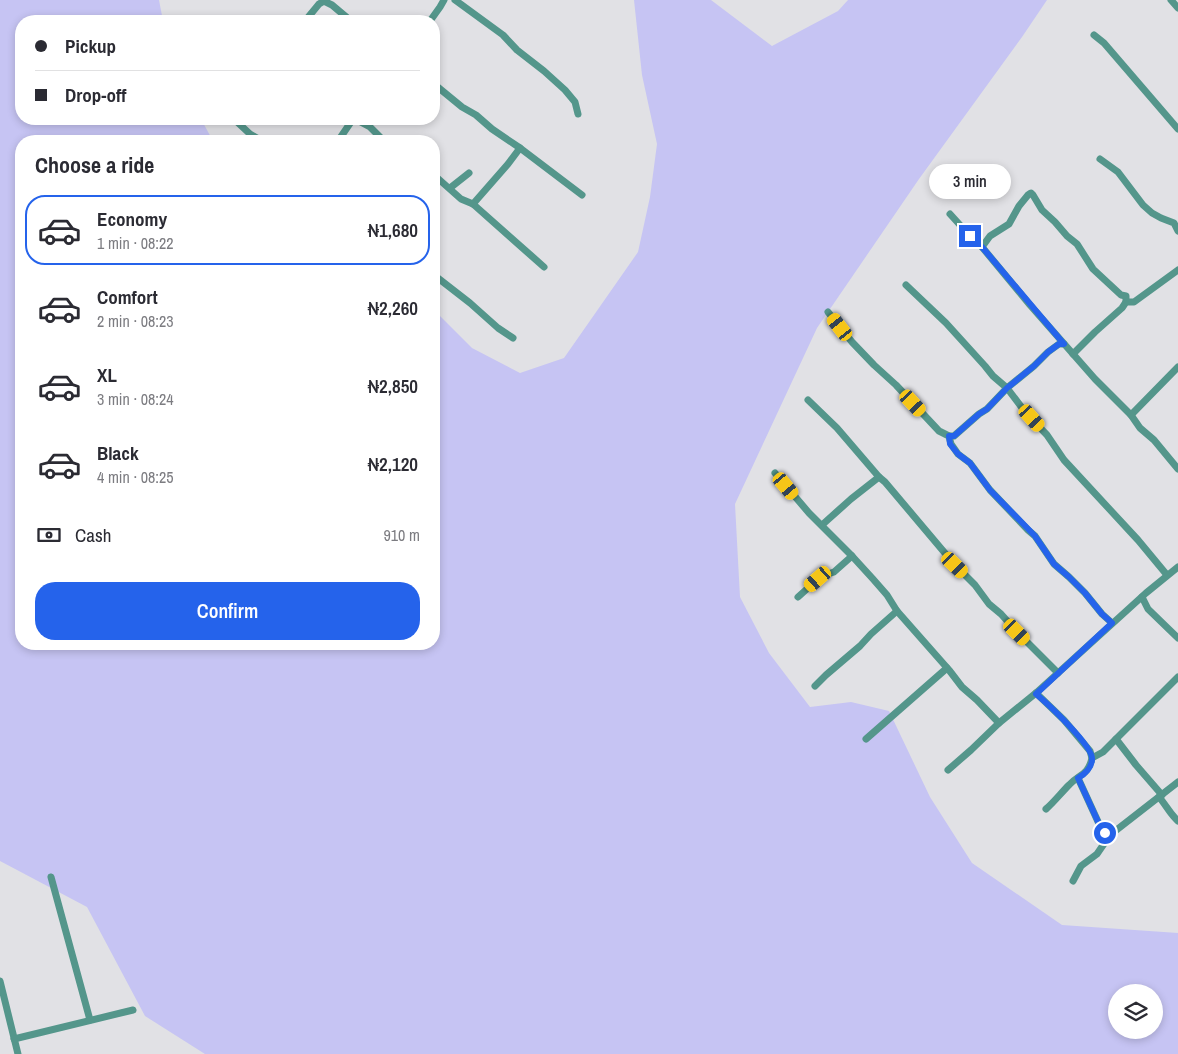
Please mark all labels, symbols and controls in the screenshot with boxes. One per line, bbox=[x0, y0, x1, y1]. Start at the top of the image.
text: Pickup bbox=[65, 33, 116, 59]
text: Drop-off bbox=[65, 82, 126, 108]
text: Choose a ride bbox=[35, 150, 154, 180]
callout: 3 min bbox=[929, 164, 1011, 198]
text: 3 min bbox=[953, 170, 987, 192]
text: Economy bbox=[97, 206, 167, 232]
icon: car bbox=[37, 208, 82, 253]
text: ₦1,680 bbox=[368, 217, 418, 243]
route end bbox=[959, 225, 981, 247]
text: 1 min · 08:22 bbox=[97, 232, 174, 254]
text: Comfort bbox=[97, 284, 158, 310]
icon: car bbox=[37, 286, 82, 331]
text: ₦2,260 bbox=[368, 295, 418, 321]
text: 2 min · 08:23 bbox=[97, 310, 174, 332]
car bbox=[824, 311, 855, 343]
text: XL bbox=[97, 362, 117, 388]
icon: car bbox=[37, 364, 82, 409]
text: ₦2,850 bbox=[368, 373, 418, 399]
car bbox=[897, 387, 928, 419]
text: 3 min · 08:24 bbox=[97, 388, 174, 410]
car bbox=[1016, 402, 1047, 434]
text: Black bbox=[97, 440, 139, 466]
icon: car bbox=[37, 442, 82, 487]
text: ₦2,120 bbox=[368, 451, 418, 477]
text: 4 min · 08:25 bbox=[97, 466, 174, 488]
car bbox=[770, 470, 801, 502]
icon: cash bbox=[35, 521, 63, 549]
text: Cash bbox=[75, 522, 111, 548]
text: 910 m bbox=[384, 524, 420, 546]
car bbox=[938, 549, 971, 581]
car bbox=[801, 563, 834, 595]
button: Confirm bbox=[35, 582, 420, 640]
car bbox=[1001, 616, 1032, 648]
route start bbox=[1094, 822, 1116, 844]
map controls bbox=[1108, 984, 1163, 1039]
button: layers bbox=[1108, 984, 1163, 1039]

